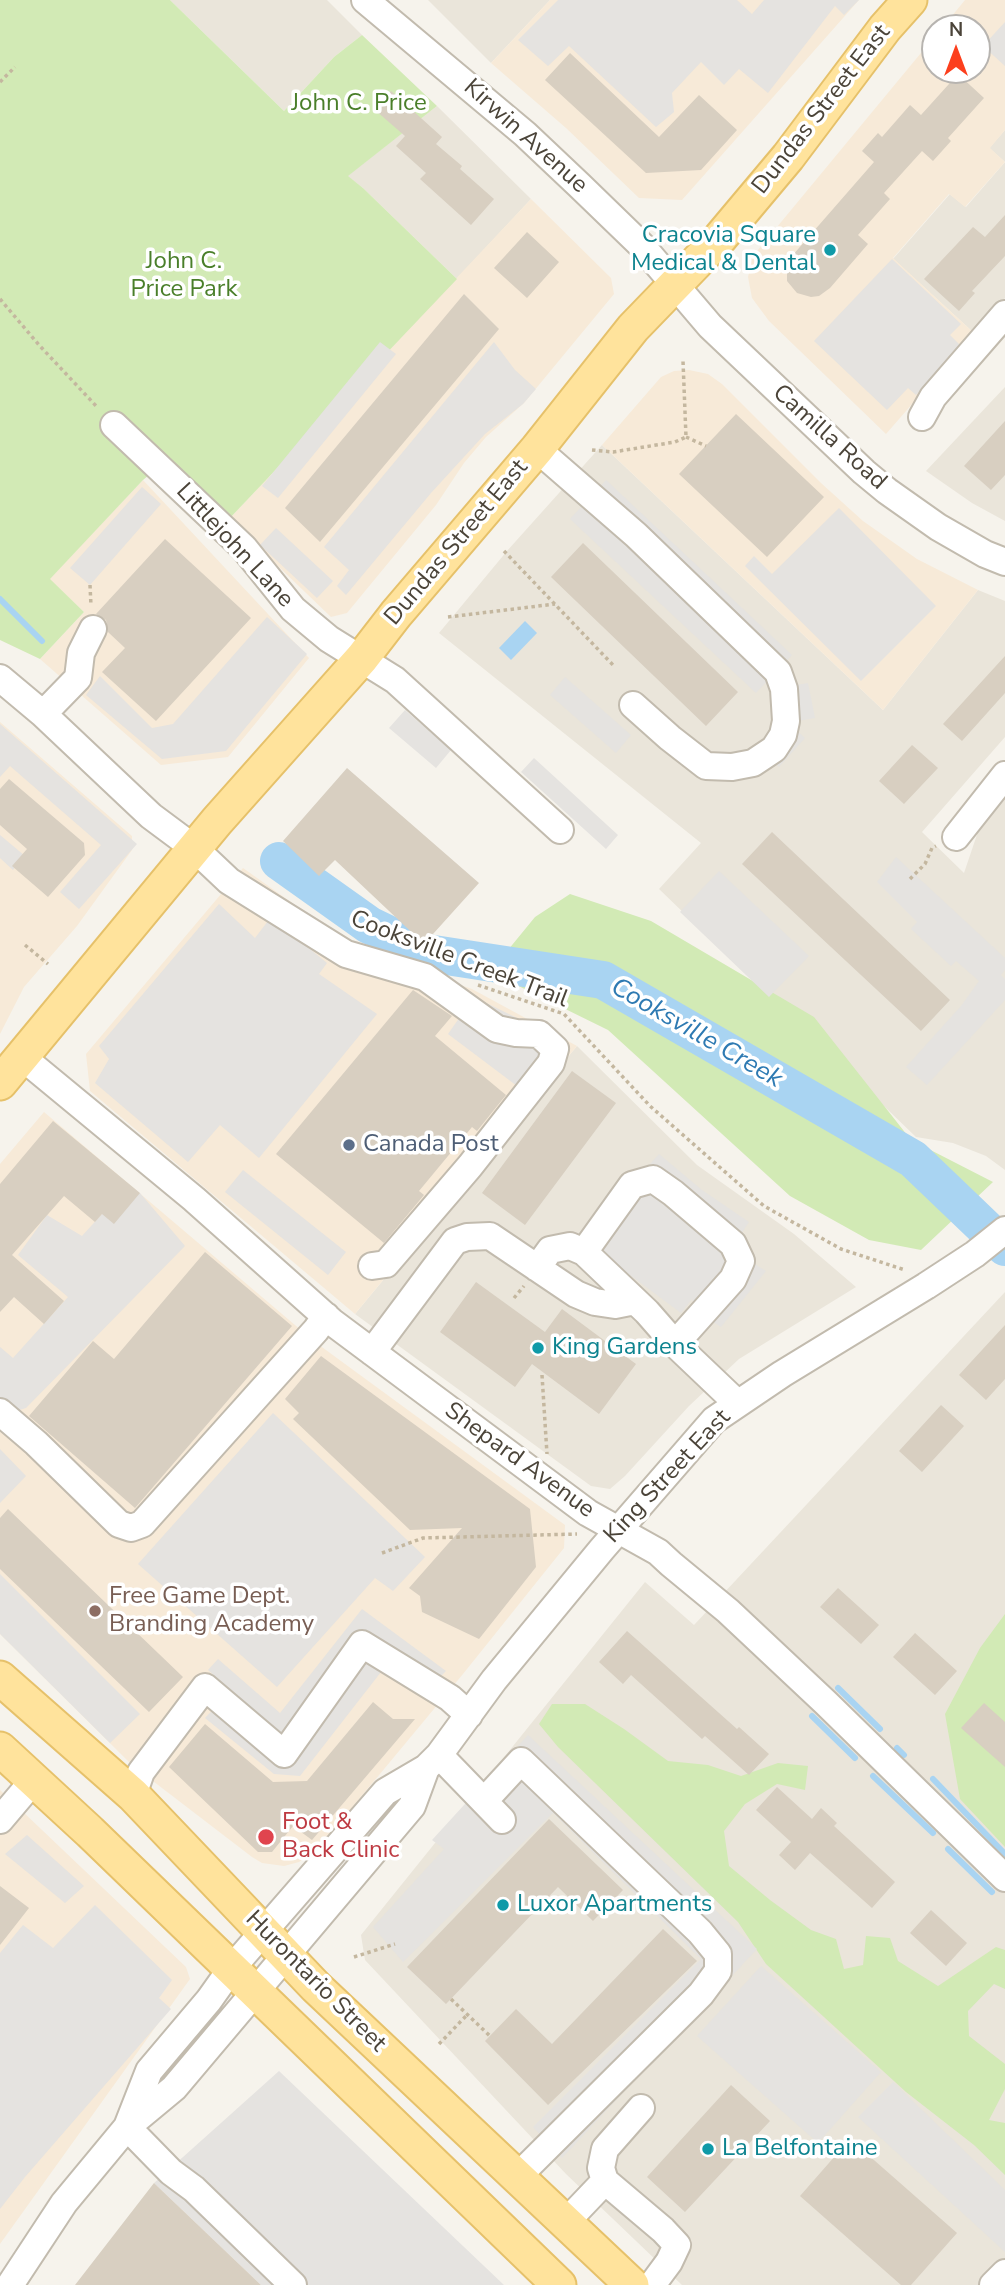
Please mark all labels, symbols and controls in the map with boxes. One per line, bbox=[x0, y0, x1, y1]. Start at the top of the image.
north arrow bbox=[921, 14, 991, 84]
text: N bbox=[949, 17, 963, 43]
street label: Dundas Street East bbox=[747, 19, 897, 201]
street label: Kirwin Avenue bbox=[457, 74, 593, 200]
park label: John C. Price bbox=[291, 90, 427, 118]
place label: Cracovia Square Medical & Dental bbox=[631, 222, 816, 278]
marker: Cracovia Square Medical & Dental bbox=[822, 242, 838, 258]
park label: John C. Price Park bbox=[131, 248, 237, 304]
street label: Camilla Road bbox=[766, 379, 892, 497]
street label: Dundas Street East bbox=[379, 454, 535, 632]
street label: Littlejohn Lane bbox=[169, 478, 299, 614]
street label: Cooksville Creek Trail bbox=[346, 905, 572, 1015]
water label: Cooksville Creek bbox=[605, 972, 787, 1096]
place label: Canada Post bbox=[363, 1131, 499, 1159]
marker: Canada Post bbox=[341, 1137, 357, 1153]
place label: King Gardens bbox=[552, 1334, 697, 1362]
marker: King Gardens bbox=[530, 1340, 546, 1356]
street label: Shepard Avenue bbox=[438, 1397, 600, 1525]
street label: King Street East bbox=[599, 1404, 737, 1550]
place label: Free Game Dept. Branding Academy bbox=[109, 1583, 314, 1639]
marker: Free Game Dept. Branding Academy bbox=[87, 1603, 103, 1619]
place label: Foot & Back Clinic bbox=[282, 1809, 399, 1865]
marker: Foot & Back Clinic bbox=[256, 1827, 276, 1847]
place label: Luxor Apartments bbox=[517, 1891, 712, 1919]
marker: Luxor Apartments bbox=[495, 1897, 511, 1913]
street label: Hurontario Street bbox=[239, 1906, 391, 2058]
place label: La Belfontaine bbox=[722, 2135, 878, 2163]
marker: La Belfontaine bbox=[700, 2141, 716, 2157]

